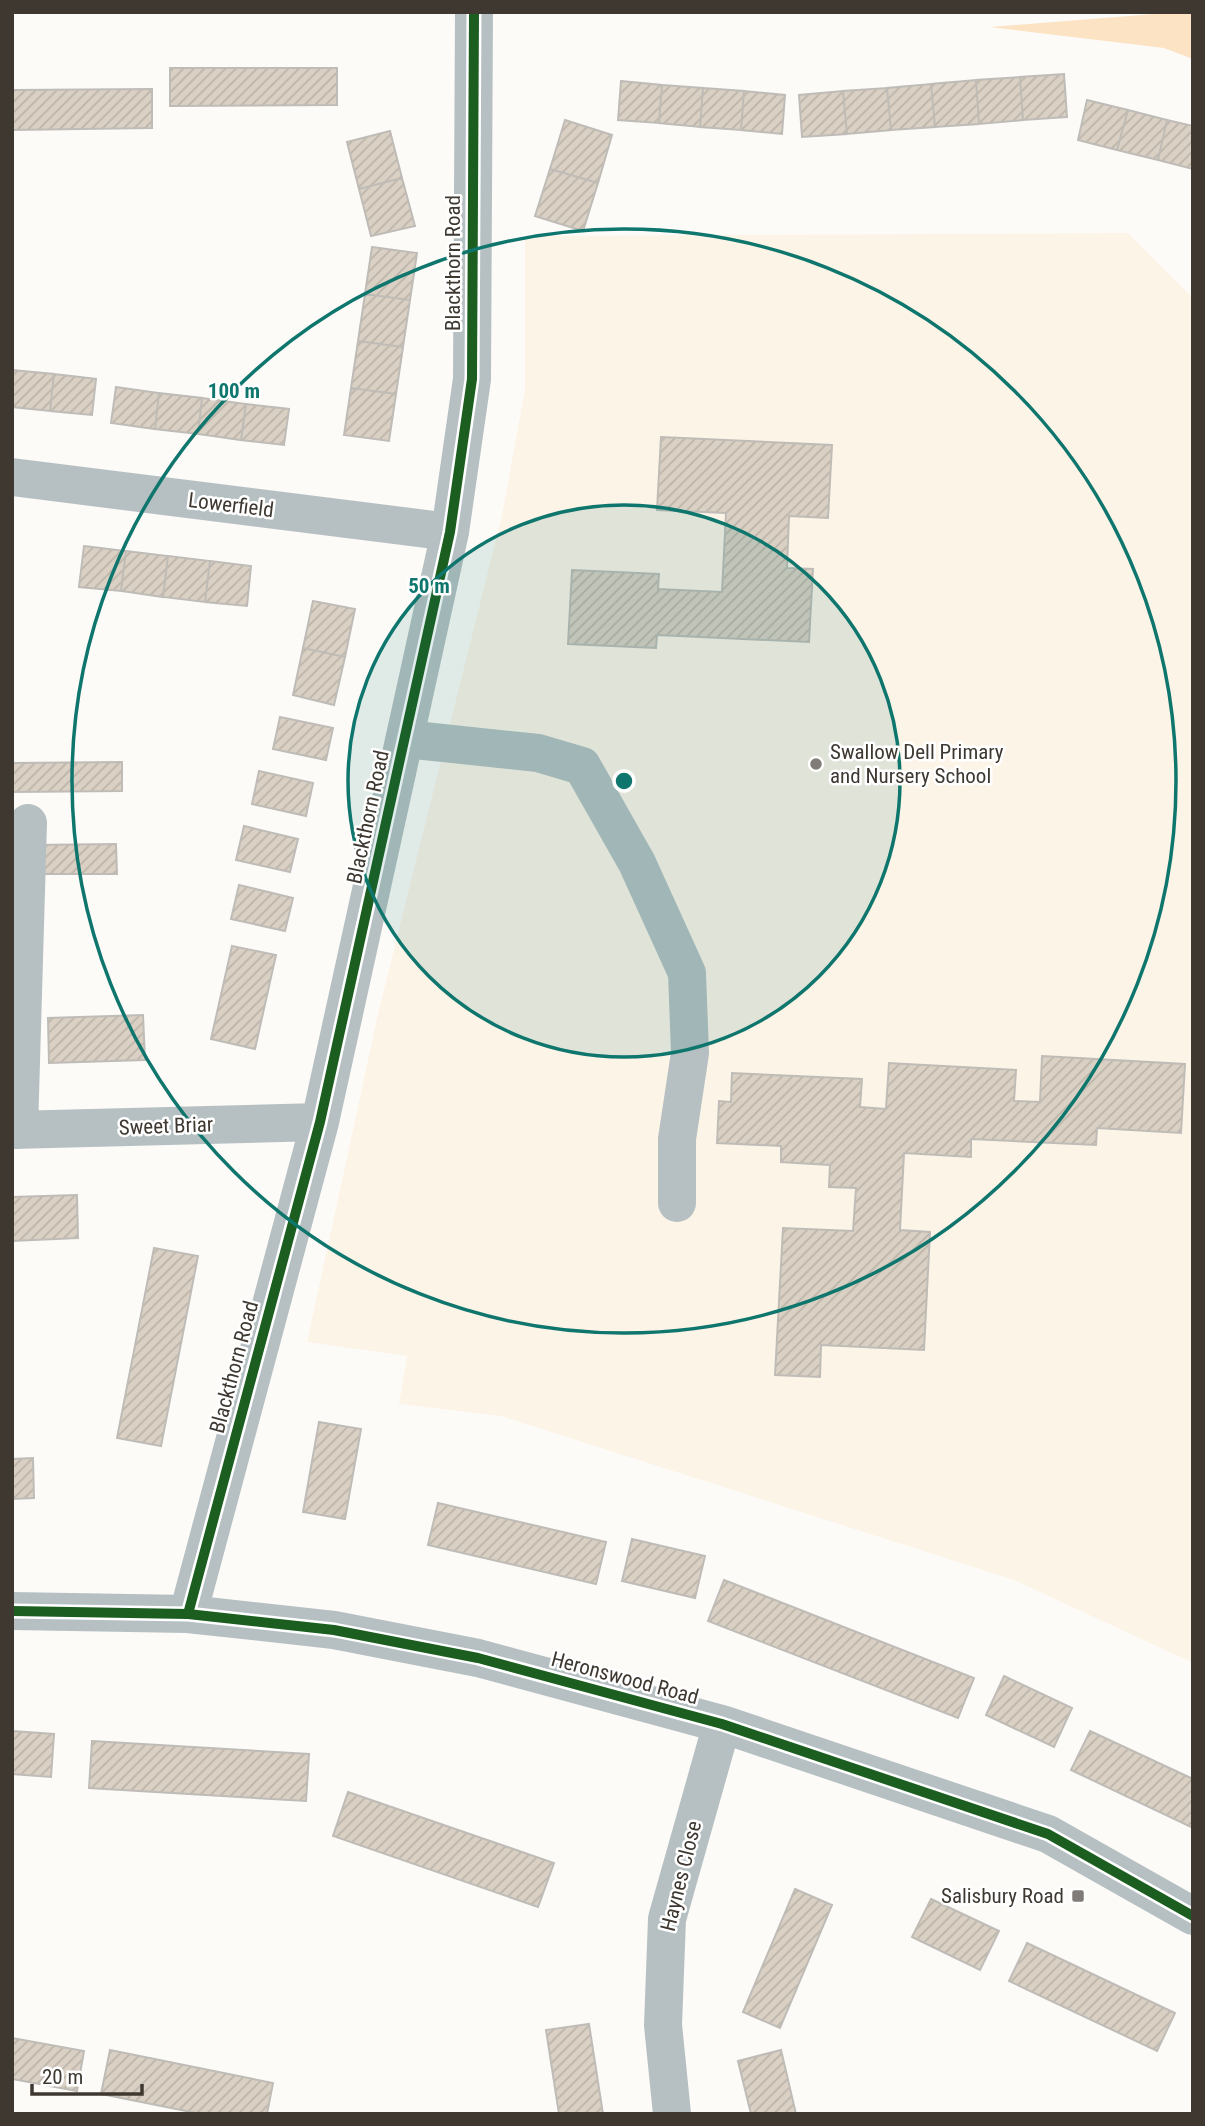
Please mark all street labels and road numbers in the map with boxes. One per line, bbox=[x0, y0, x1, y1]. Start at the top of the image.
street label: Blackthorn Road bbox=[441, 195, 465, 331]
street label: Lowerfield bbox=[187, 488, 275, 522]
street label: Blackthorn Road bbox=[342, 748, 394, 886]
street label: Sweet Briar bbox=[118, 1112, 214, 1140]
street label: Blackthorn Road bbox=[205, 1298, 263, 1436]
street label: Heronswood Road bbox=[549, 1647, 701, 1709]
street label: Haynes Close bbox=[656, 1818, 706, 1934]

